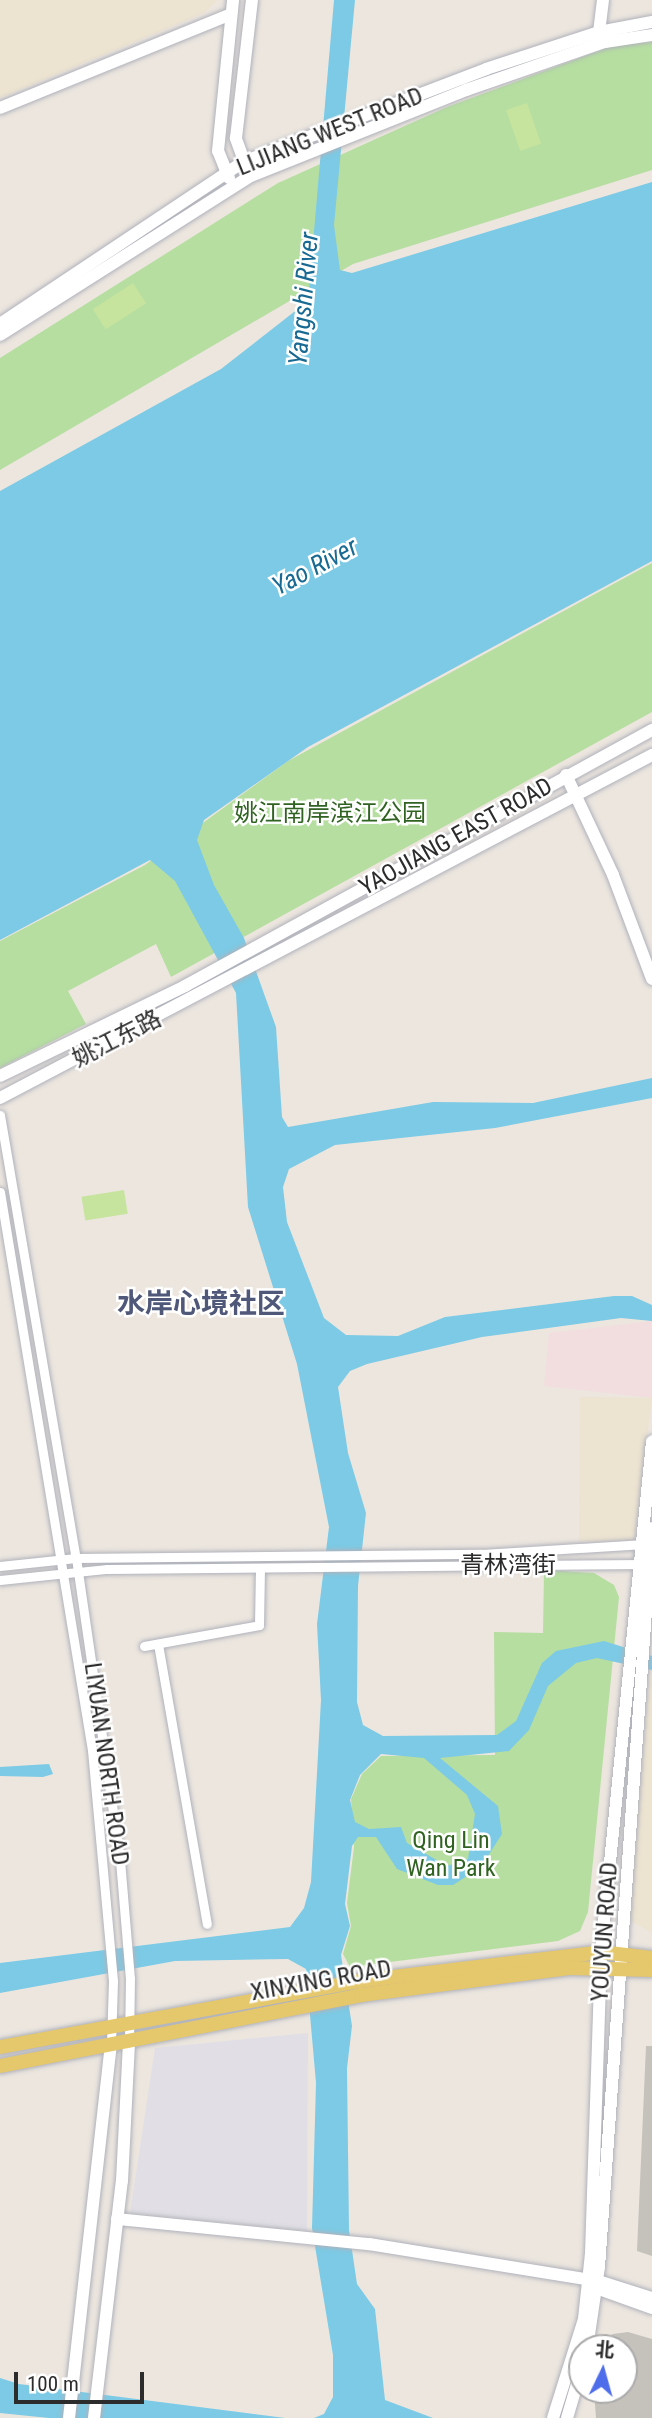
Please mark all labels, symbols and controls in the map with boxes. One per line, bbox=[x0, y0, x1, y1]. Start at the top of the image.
street label: LIJIANG WEST ROAD bbox=[232, 81, 428, 183]
water label: Yangshi River bbox=[283, 231, 325, 367]
water label: Yao River bbox=[267, 532, 363, 602]
street label: YAOJIANG EAST ROAD bbox=[354, 772, 558, 902]
park label: 姚江南岸滨江公园 bbox=[234, 800, 426, 828]
street label: 姚江东路 bbox=[68, 1004, 166, 1074]
district label: 水岸心境社区 bbox=[117, 1287, 285, 1321]
street label: 青林湾街 bbox=[460, 1552, 556, 1580]
street label: LIYUAN NORTH ROAD bbox=[78, 1661, 134, 1867]
park label: Qing Lin Wan Park bbox=[406, 1827, 496, 1883]
street label: YOUYUN ROAD bbox=[586, 1861, 624, 2003]
street label: XINXING ROAD bbox=[248, 1954, 394, 2008]
north arrow bbox=[568, 2334, 638, 2404]
text: 北 bbox=[594, 2337, 615, 2362]
scale bar bbox=[18, 2358, 147, 2402]
text: 100 m bbox=[27, 2372, 79, 2396]

